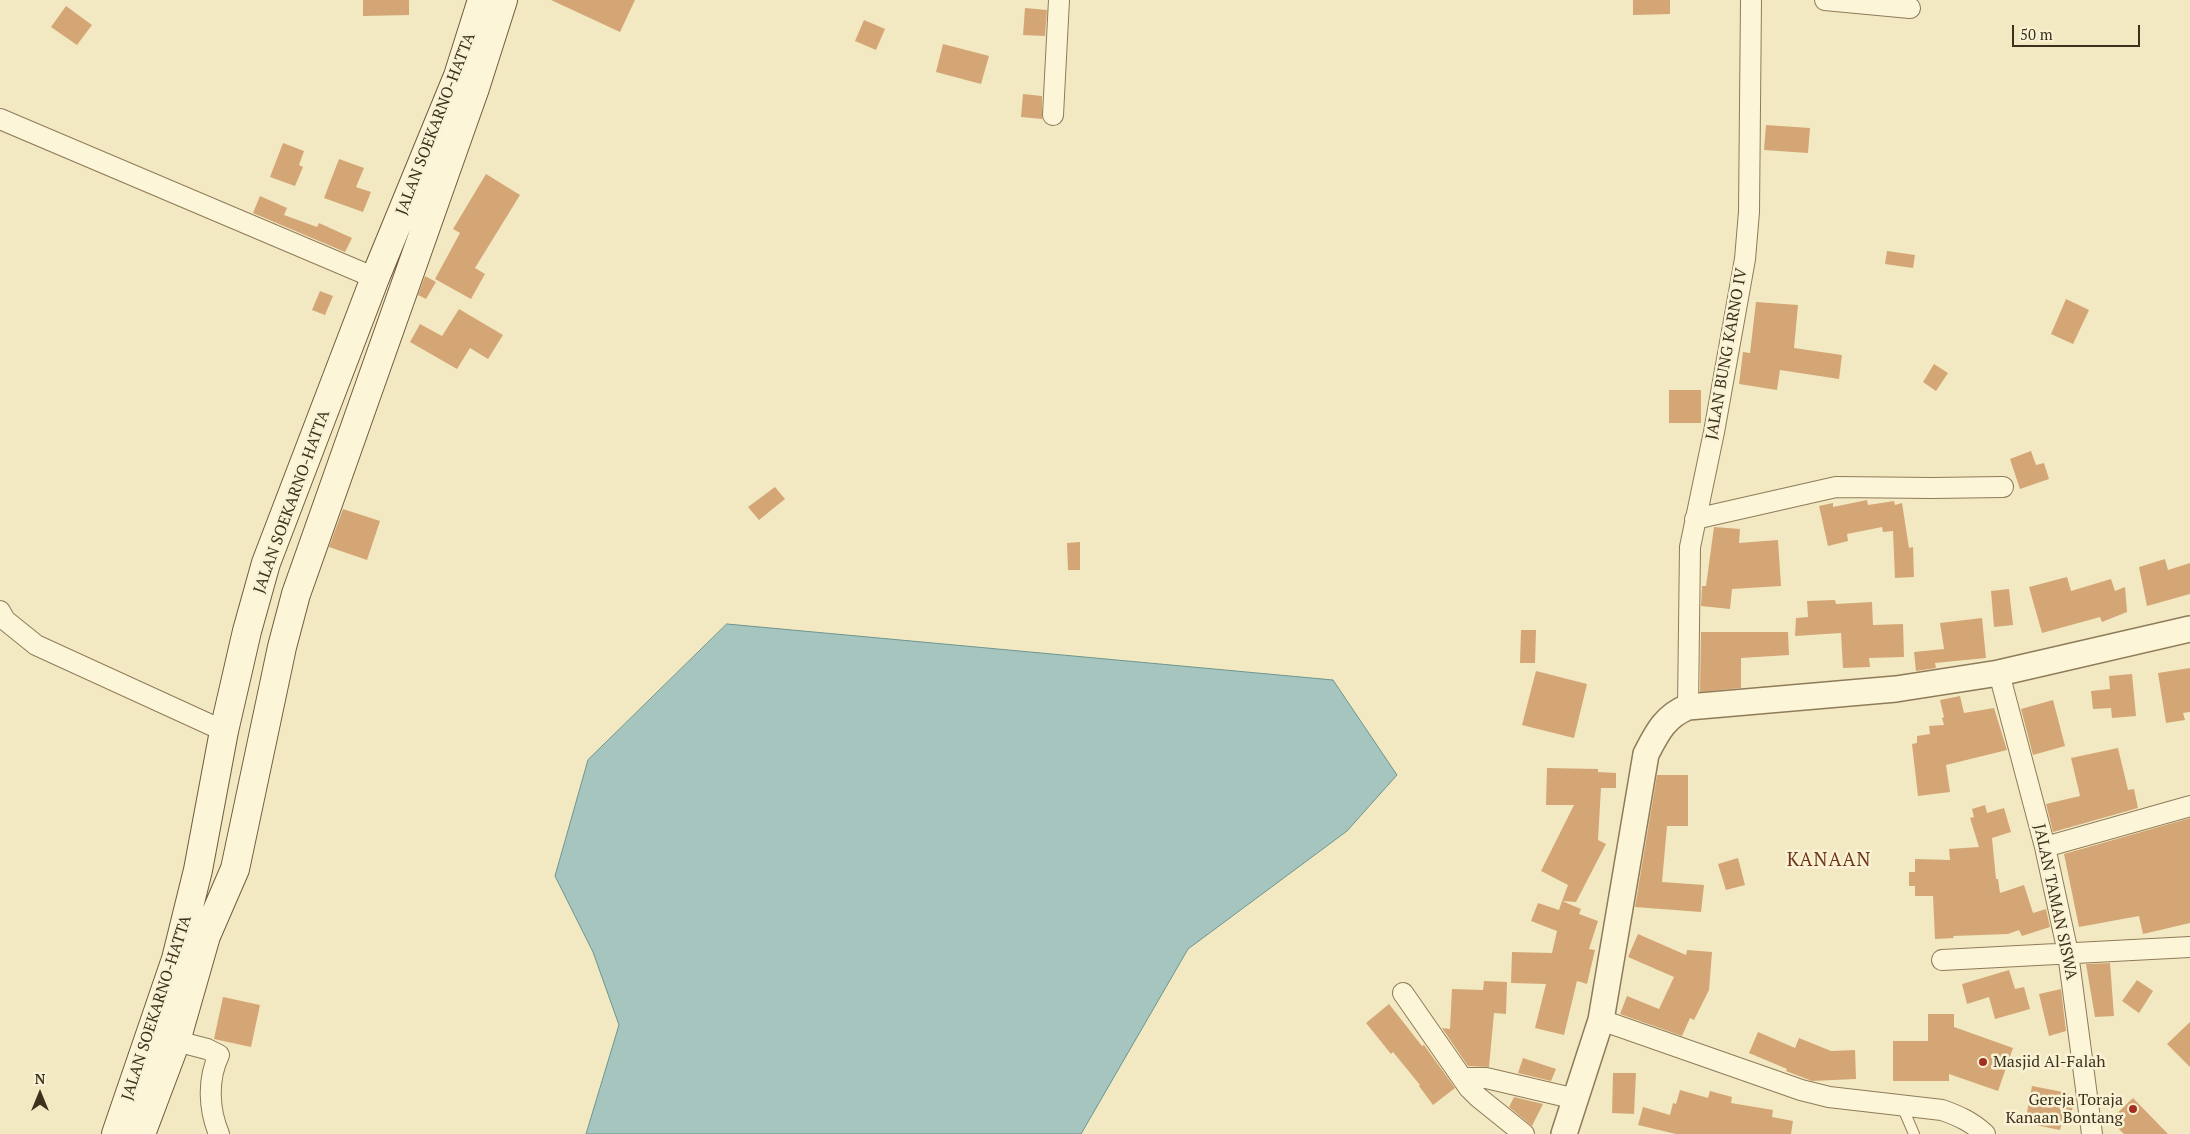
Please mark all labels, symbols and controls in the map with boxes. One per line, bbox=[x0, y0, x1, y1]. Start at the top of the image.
scale bar bbox=[2015, 15, 2142, 47]
text: 50 m bbox=[2020, 24, 2053, 44]
street label: JALAN SOEKARNO-HATTA bbox=[392, 30, 480, 218]
street label: JALAN BUNG KARNO IV bbox=[1702, 267, 1752, 441]
street label: JALAN SOEKARNO-HATTA bbox=[250, 408, 334, 596]
street label: JALAN TAMAN SISWA bbox=[2029, 822, 2081, 982]
district label: KANAAN bbox=[1786, 850, 1872, 872]
street label: JALAN SOEKARNO-HATTA bbox=[118, 913, 196, 1103]
place label: Masjid Al-Falah bbox=[1993, 1052, 2106, 1072]
marker: Masjid Al-Falah bbox=[1977, 1056, 1989, 1068]
north arrow bbox=[15, 1069, 65, 1119]
text: N bbox=[35, 1069, 45, 1088]
place label: Gereja Toraja Kanaan Bontang bbox=[2005, 1090, 2123, 1128]
marker: Gereja Toraja Kanaan Bontang bbox=[2127, 1103, 2139, 1115]

